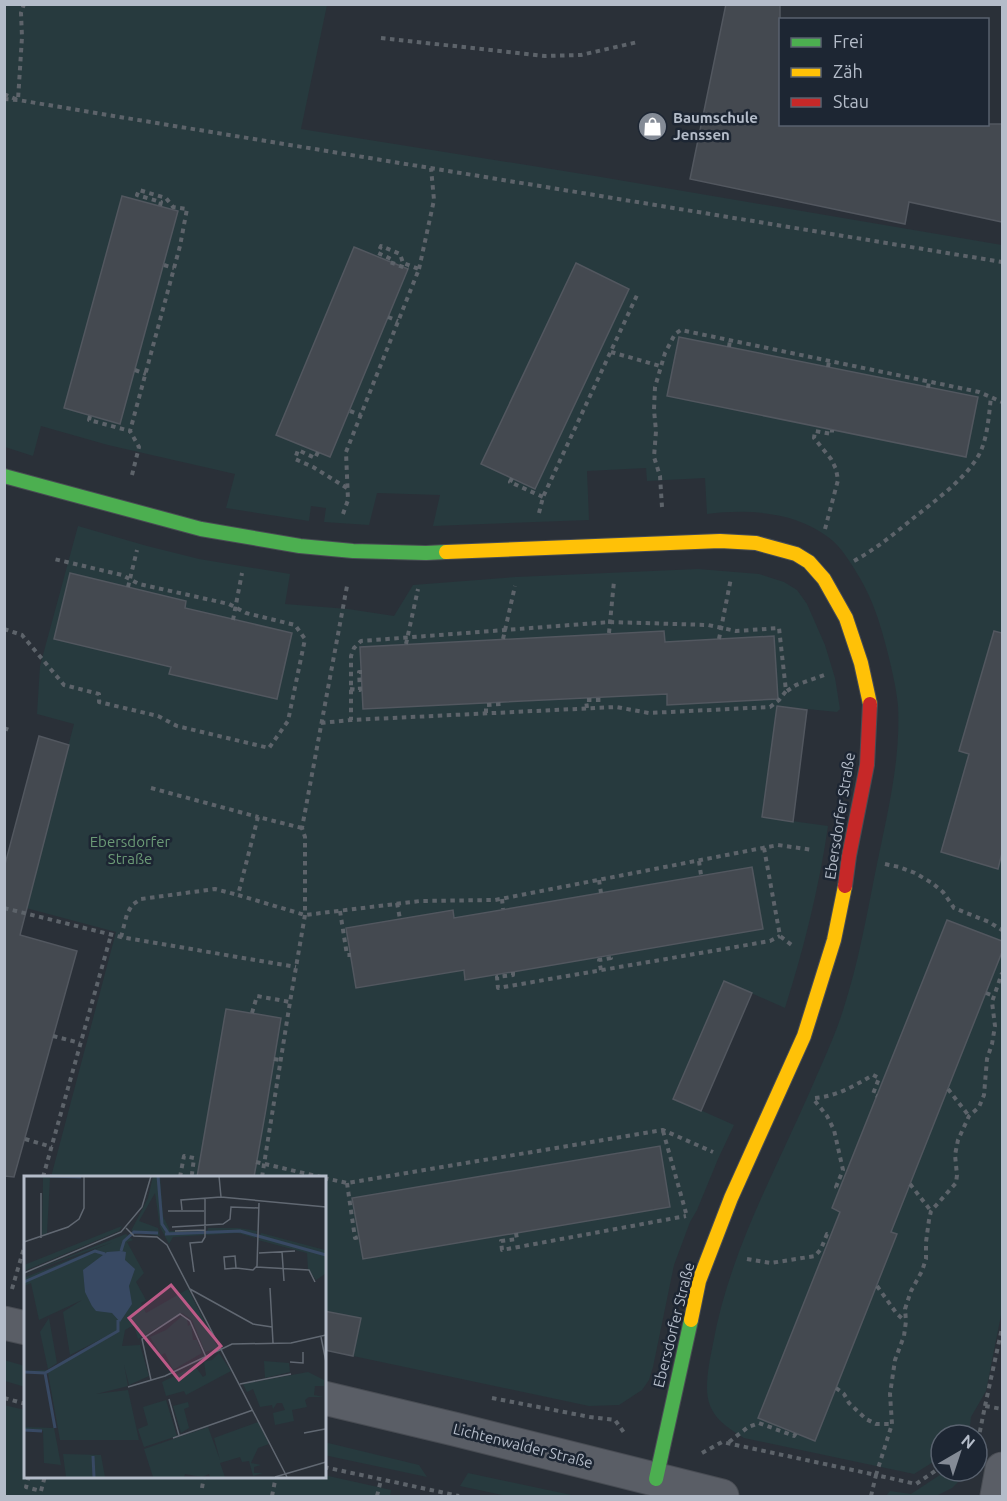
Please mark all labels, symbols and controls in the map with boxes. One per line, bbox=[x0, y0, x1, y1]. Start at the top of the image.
legend bbox=[779, 18, 989, 126]
text: Frei bbox=[833, 31, 863, 51]
text: Zäh bbox=[833, 61, 863, 81]
text: Stau bbox=[833, 91, 869, 111]
place label: Baumschule Jenssen bbox=[673, 109, 758, 143]
shop icon: Baumschule Jenssen bbox=[636, 111, 668, 143]
street label: Ebersdorfer Straße bbox=[821, 751, 858, 881]
park label: Ebersdorfer Straße bbox=[90, 833, 171, 867]
inset map bbox=[24, 1176, 326, 1477]
street label: Ebersdorfer Straße bbox=[650, 1260, 697, 1389]
street label: Lichtenwalder Straße bbox=[451, 1420, 595, 1471]
north arrow bbox=[929, 1423, 989, 1483]
text: N bbox=[958, 1431, 979, 1452]

